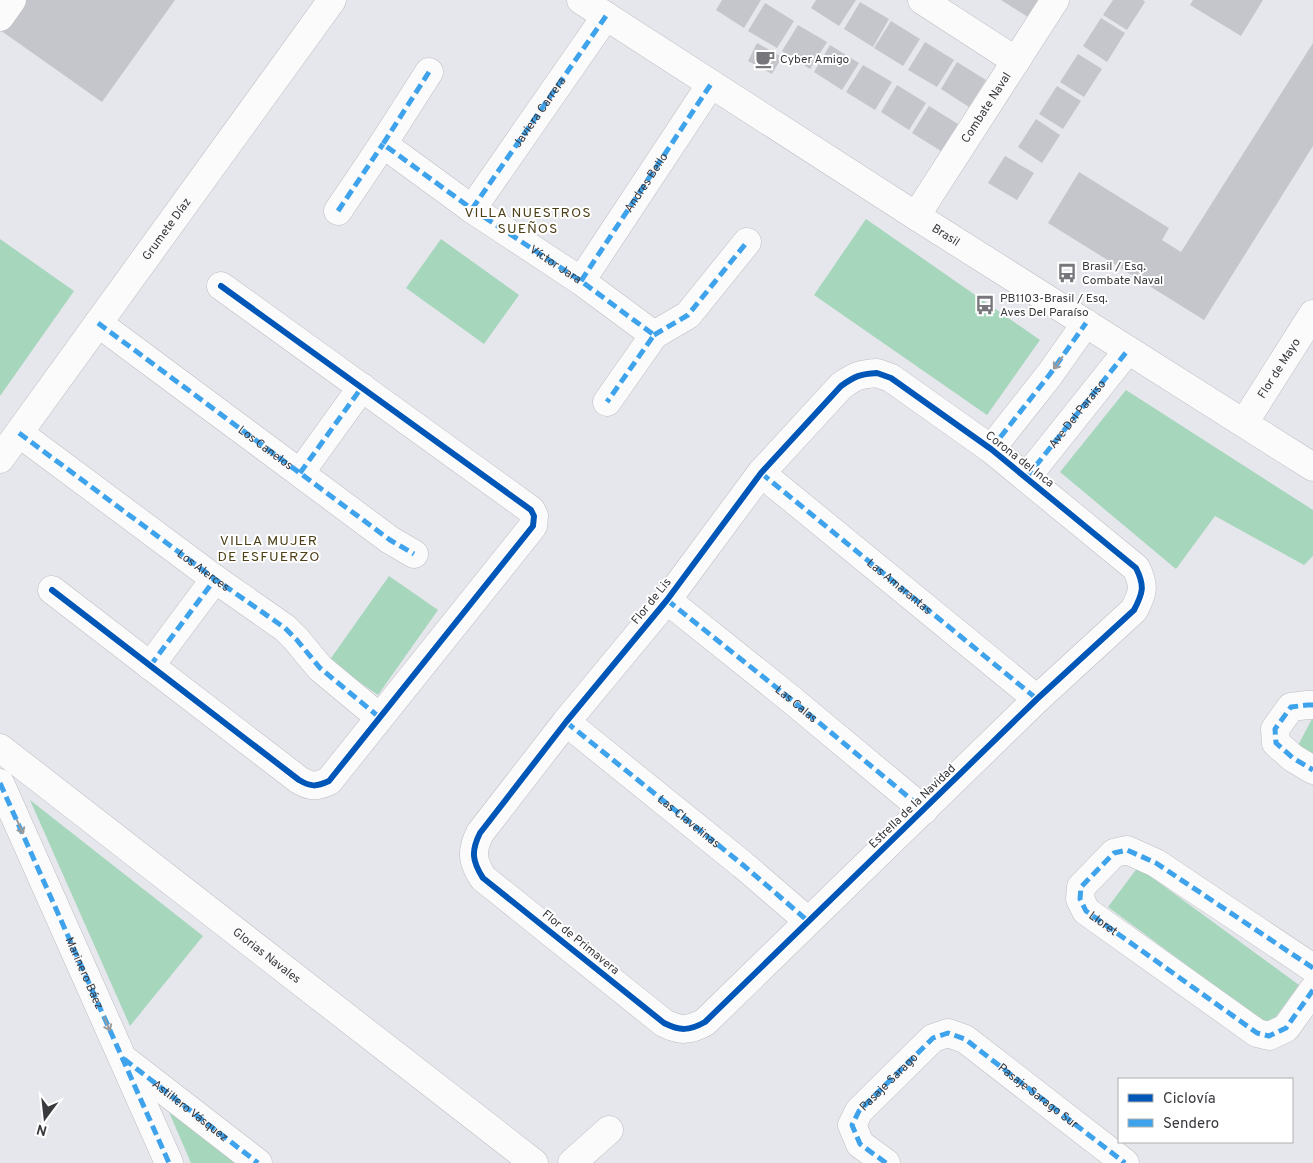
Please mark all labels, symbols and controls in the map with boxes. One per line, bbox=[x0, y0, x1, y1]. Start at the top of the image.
cafe icon: Cyber Amigo bbox=[754, 48, 776, 70]
place label: Cyber Amigo bbox=[780, 52, 850, 68]
street label: Combate Naval bbox=[958, 70, 1015, 147]
street label: Javiera Carrera bbox=[510, 74, 570, 151]
street label: Andres Bello bbox=[621, 150, 673, 216]
street label: Grumete Díaz bbox=[139, 195, 195, 264]
district label: VILLA NUESTROS SUEÑOS bbox=[464, 205, 592, 238]
street label: Brasil bbox=[928, 221, 963, 251]
street label: Víctor Jara bbox=[526, 242, 584, 288]
place label: Brasil / Esq. Combate Naval bbox=[1082, 259, 1163, 289]
bus stop icon: Brasil / Esq. Combate Naval bbox=[1056, 262, 1078, 284]
place label: PB1103-Brasil / Esq. Aves Del Paraíso bbox=[1000, 291, 1108, 321]
bus stop icon: PB1103-Brasil / Esq. Aves Del Paraíso bbox=[974, 294, 996, 316]
street label: Flor de Mayo bbox=[1254, 335, 1305, 402]
one-way arrow bbox=[1052, 356, 1063, 369]
street label: Ave Del Paraiso bbox=[1046, 377, 1110, 452]
street label: Los Canelos bbox=[234, 423, 296, 474]
street label: Corona del Inca bbox=[982, 428, 1057, 492]
district label: VILLA MUJER DE ESFUERZO bbox=[217, 533, 321, 566]
street label: Los Alerces bbox=[173, 546, 232, 596]
street label: Las Amarantas bbox=[863, 556, 935, 619]
street label: Flor de Lis bbox=[628, 575, 675, 628]
street label: Las Calas bbox=[771, 682, 820, 727]
street label: Estrella de la Navidad bbox=[866, 761, 960, 852]
street label: Las Clavelinas bbox=[654, 792, 723, 852]
one-way arrow bbox=[15, 819, 25, 834]
street label: Flor de Primavera bbox=[538, 907, 622, 979]
street label: Lloret bbox=[1085, 908, 1120, 940]
street label: Glorias Navales bbox=[229, 925, 304, 988]
street label: Marinero Báez bbox=[61, 935, 107, 1012]
one-way arrow bbox=[103, 1016, 112, 1031]
street label: Pasaje Sarago bbox=[857, 1050, 922, 1115]
street label: Pasaje Sarago Sur bbox=[994, 1060, 1081, 1133]
street label: Astillero Vásquez bbox=[149, 1077, 231, 1146]
legend bbox=[1118, 1078, 1293, 1143]
text: Ciclovía bbox=[1163, 1090, 1216, 1109]
north arrow bbox=[20, 1093, 70, 1143]
text: Sendero bbox=[1163, 1115, 1219, 1134]
text: N bbox=[35, 1120, 49, 1139]

